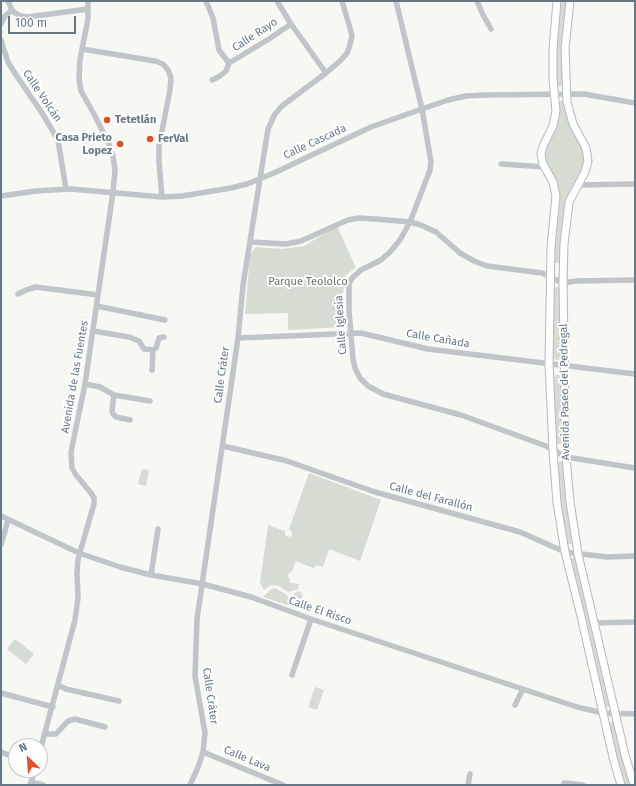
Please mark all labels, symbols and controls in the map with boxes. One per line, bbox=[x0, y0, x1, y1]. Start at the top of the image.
scale bar bbox=[10, 8, 78, 34]
street label: Calle Rayo bbox=[230, 15, 280, 55]
text: 100 m bbox=[15, 16, 47, 30]
street label: Calle Volcán bbox=[20, 67, 64, 125]
place label: Tetetlán bbox=[115, 113, 156, 127]
marker: Tetetlán bbox=[102, 115, 112, 125]
street label: Calle Cascada bbox=[281, 122, 349, 162]
place label: Casa Prieto Lopez bbox=[56, 131, 112, 157]
place label: FerVal bbox=[158, 132, 188, 146]
marker: FerVal bbox=[145, 134, 155, 144]
marker: Casa Prieto Lopez bbox=[115, 139, 125, 149]
park label: Parque Teololco bbox=[268, 275, 348, 289]
street label: Calle Iglesia bbox=[332, 295, 350, 355]
street label: Avenida de las Fuentes bbox=[59, 320, 91, 434]
street label: Avenida Paseo del Pedregal bbox=[557, 324, 573, 460]
street label: Calle Cañada bbox=[405, 327, 471, 351]
street label: Calle Cráter bbox=[211, 346, 233, 404]
street label: Calle del Farallón bbox=[388, 480, 474, 514]
street label: Calle El Risco bbox=[287, 594, 353, 628]
street label: Calle Cráter bbox=[199, 667, 221, 725]
north arrow bbox=[8, 738, 48, 778]
text: N bbox=[17, 740, 29, 755]
street label: Calle Lava bbox=[222, 743, 272, 775]

